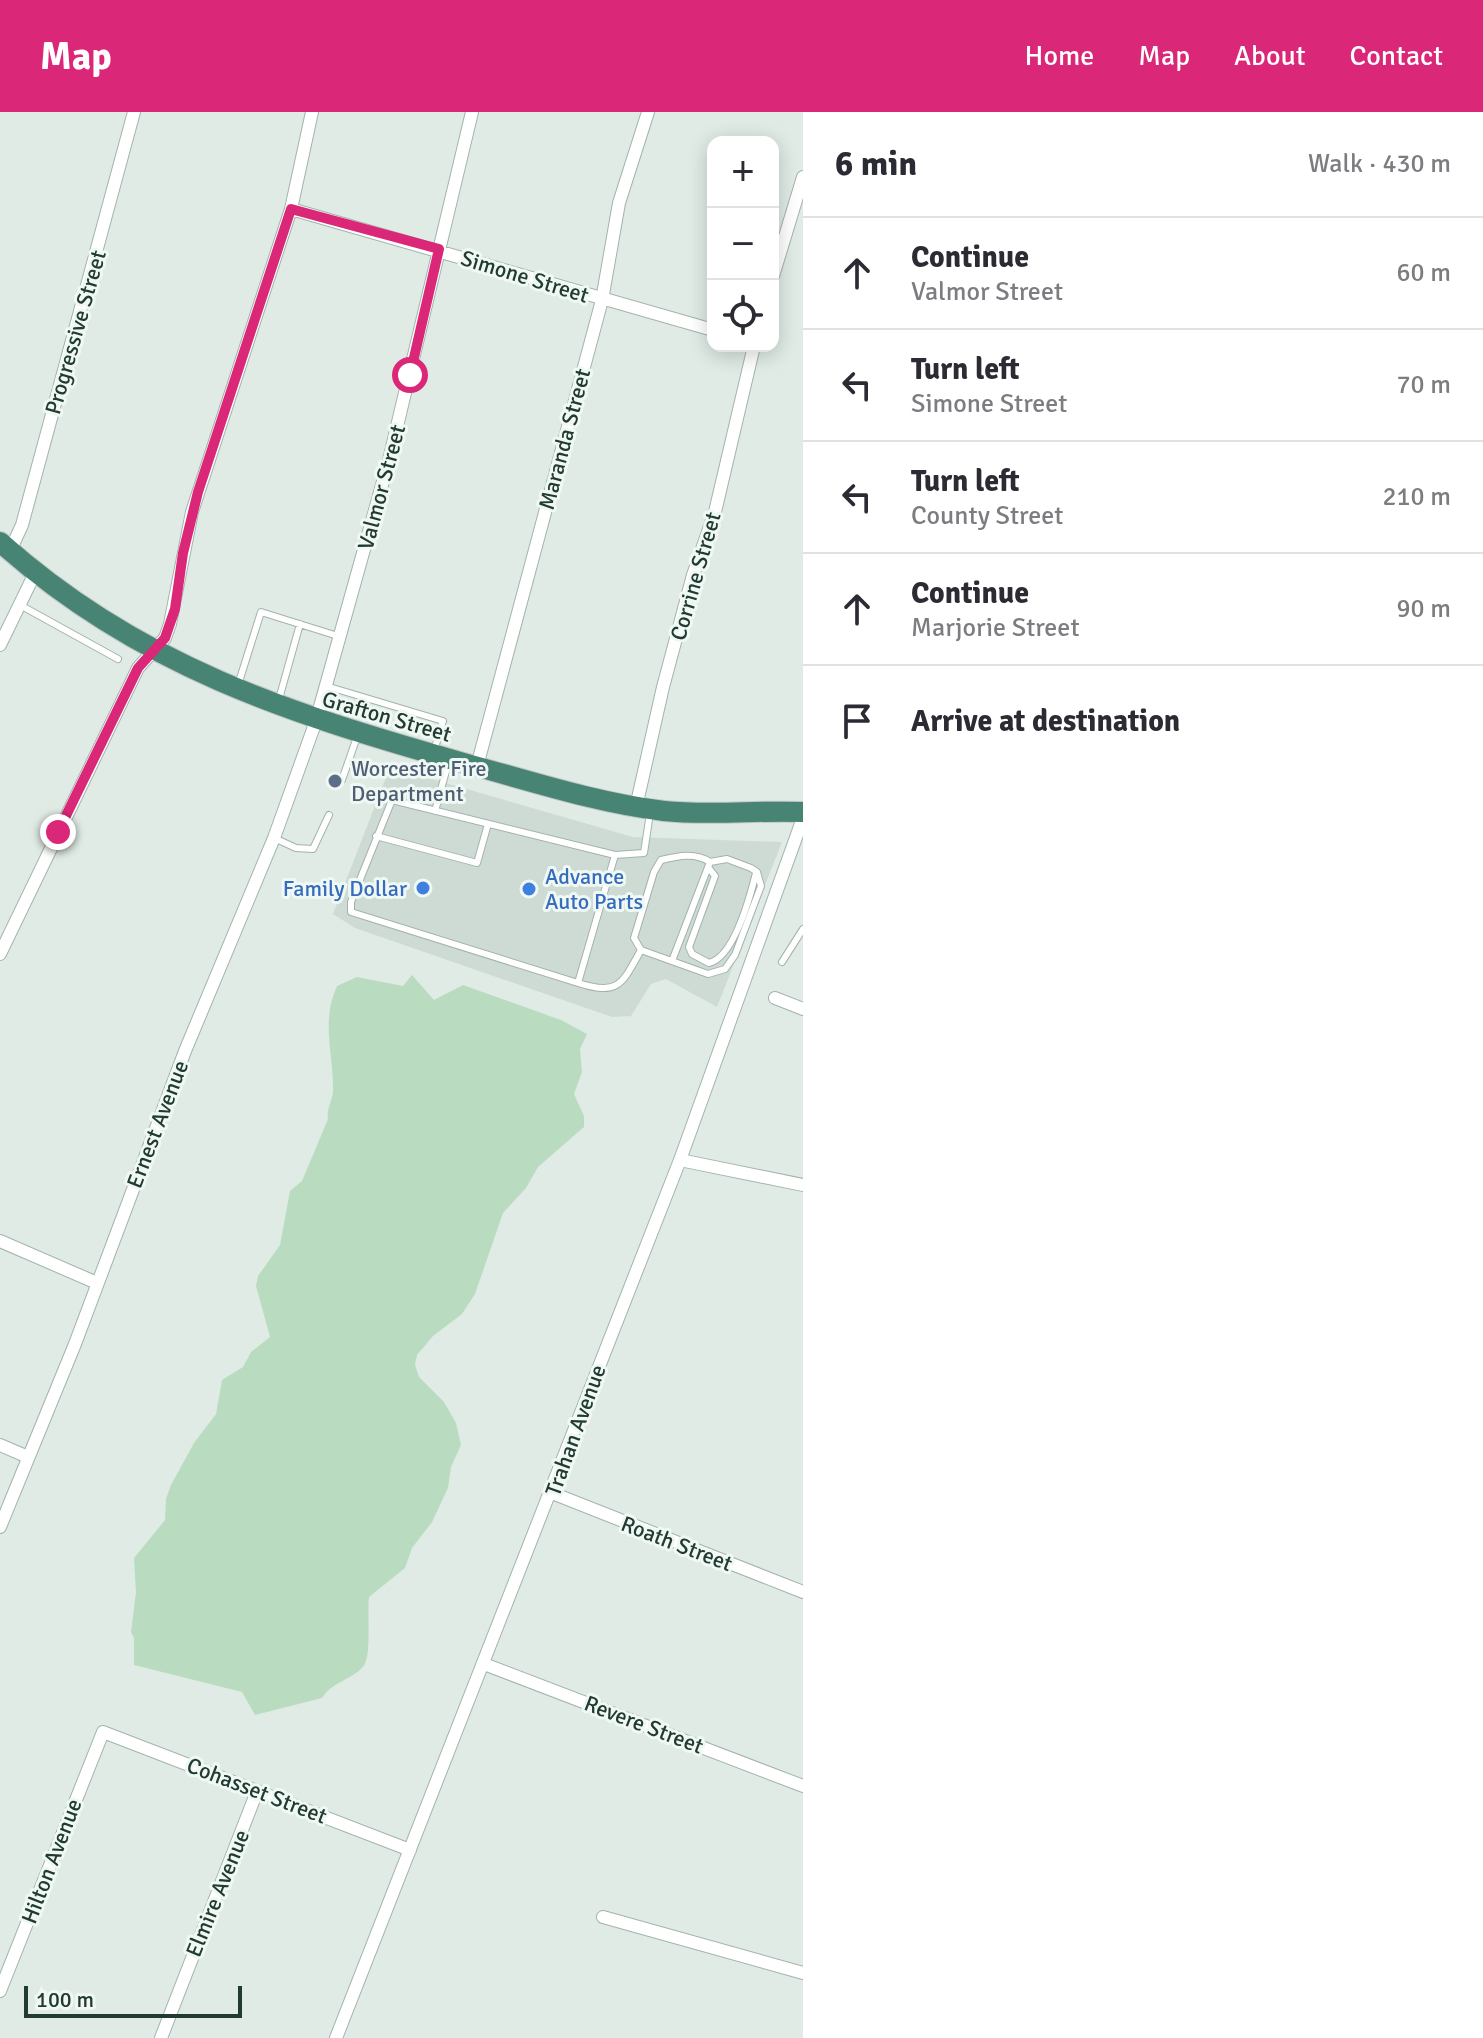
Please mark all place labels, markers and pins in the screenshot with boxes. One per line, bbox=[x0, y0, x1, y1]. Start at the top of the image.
place label: Worcester Fire Department bbox=[351, 755, 486, 807]
marker: Worcester Fire Department bbox=[326, 772, 344, 790]
place label: Advance Auto Parts bbox=[545, 863, 643, 915]
place label: Family Dollar bbox=[283, 875, 407, 902]
marker: Family Dollar bbox=[414, 879, 432, 897]
marker: Advance Auto Parts bbox=[520, 880, 538, 898]

